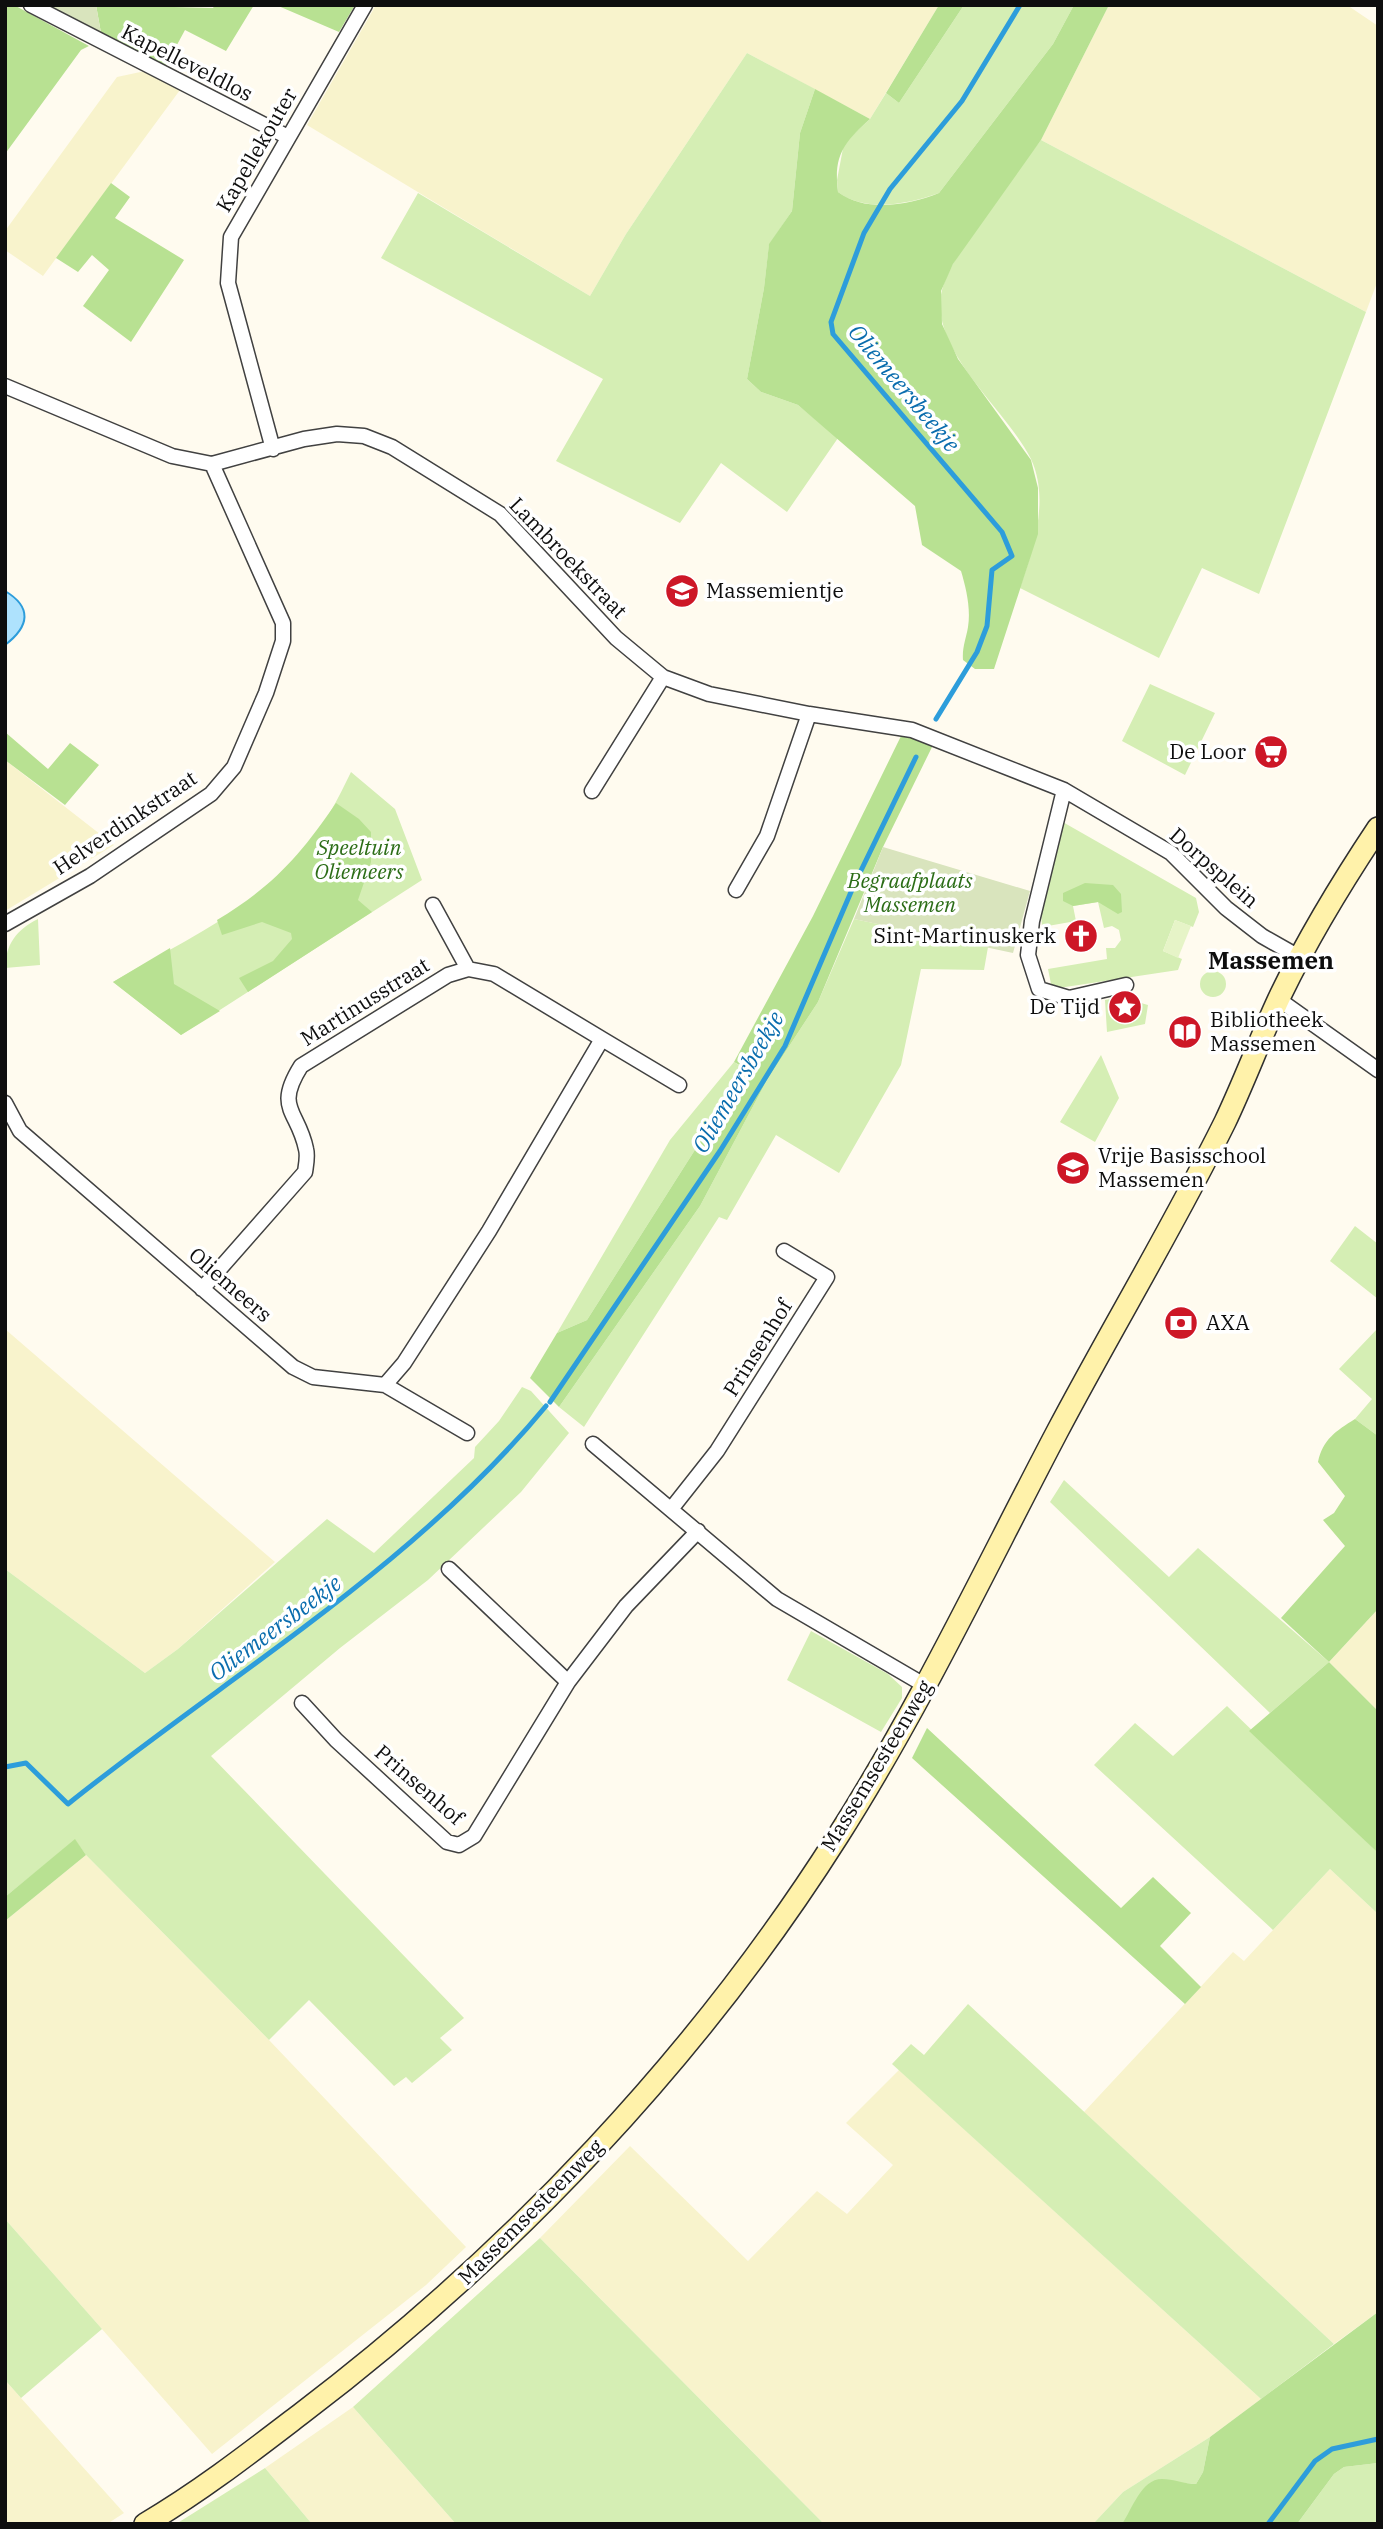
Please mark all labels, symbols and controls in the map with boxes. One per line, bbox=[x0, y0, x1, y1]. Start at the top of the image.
street label: Kapelleveldlos bbox=[117, 17, 258, 107]
street label: Kapellekouter bbox=[209, 82, 303, 217]
water label: Oliemeersbeekje bbox=[842, 317, 967, 458]
street label: Lambroekstraat bbox=[504, 491, 634, 624]
school or university icon: Massemientje bbox=[663, 572, 701, 610]
place label: Massemientje bbox=[706, 576, 844, 604]
supermarket icon: De Loor bbox=[1252, 733, 1290, 771]
place label: De Loor bbox=[1169, 737, 1247, 765]
street label: Helverdinkstraat bbox=[47, 764, 202, 881]
street label: Dorpsplein bbox=[1164, 821, 1265, 914]
park label: Speeltuin Oliemeers bbox=[314, 833, 404, 885]
park label: Begraafplaats Massemen bbox=[847, 866, 973, 918]
church icon: Sint-Martinuskerk bbox=[1062, 917, 1100, 955]
place label: Sint-Martinuskerk bbox=[874, 921, 1057, 949]
district label: Massemen bbox=[1208, 944, 1334, 976]
street label: Martinusstraat bbox=[295, 950, 434, 1052]
place icon: De Tijd bbox=[1106, 988, 1144, 1026]
place label: De Tijd bbox=[1030, 992, 1100, 1020]
water label: Oliemeersbeekje bbox=[685, 1005, 790, 1158]
place label: Bibliotheek Massemen bbox=[1210, 1005, 1324, 1057]
library icon: Bibliotheek Massemen bbox=[1166, 1013, 1204, 1051]
place label: Vrije Basisschool Massemen bbox=[1098, 1141, 1266, 1193]
school or university icon: Vrije Basisschool Massemen bbox=[1054, 1149, 1092, 1187]
street label: Oliemeers bbox=[183, 1240, 278, 1328]
street label: Prinsenhof bbox=[716, 1292, 799, 1401]
bank icon: AXA bbox=[1162, 1304, 1200, 1342]
place label: AXA bbox=[1206, 1308, 1250, 1336]
water label: Oliemeersbeekje bbox=[202, 1568, 347, 1687]
street label: Massemsesteenweg bbox=[814, 1674, 939, 1856]
street label: Prinsenhof bbox=[369, 1738, 471, 1832]
street label: Massemsesteenweg bbox=[451, 2132, 610, 2290]

